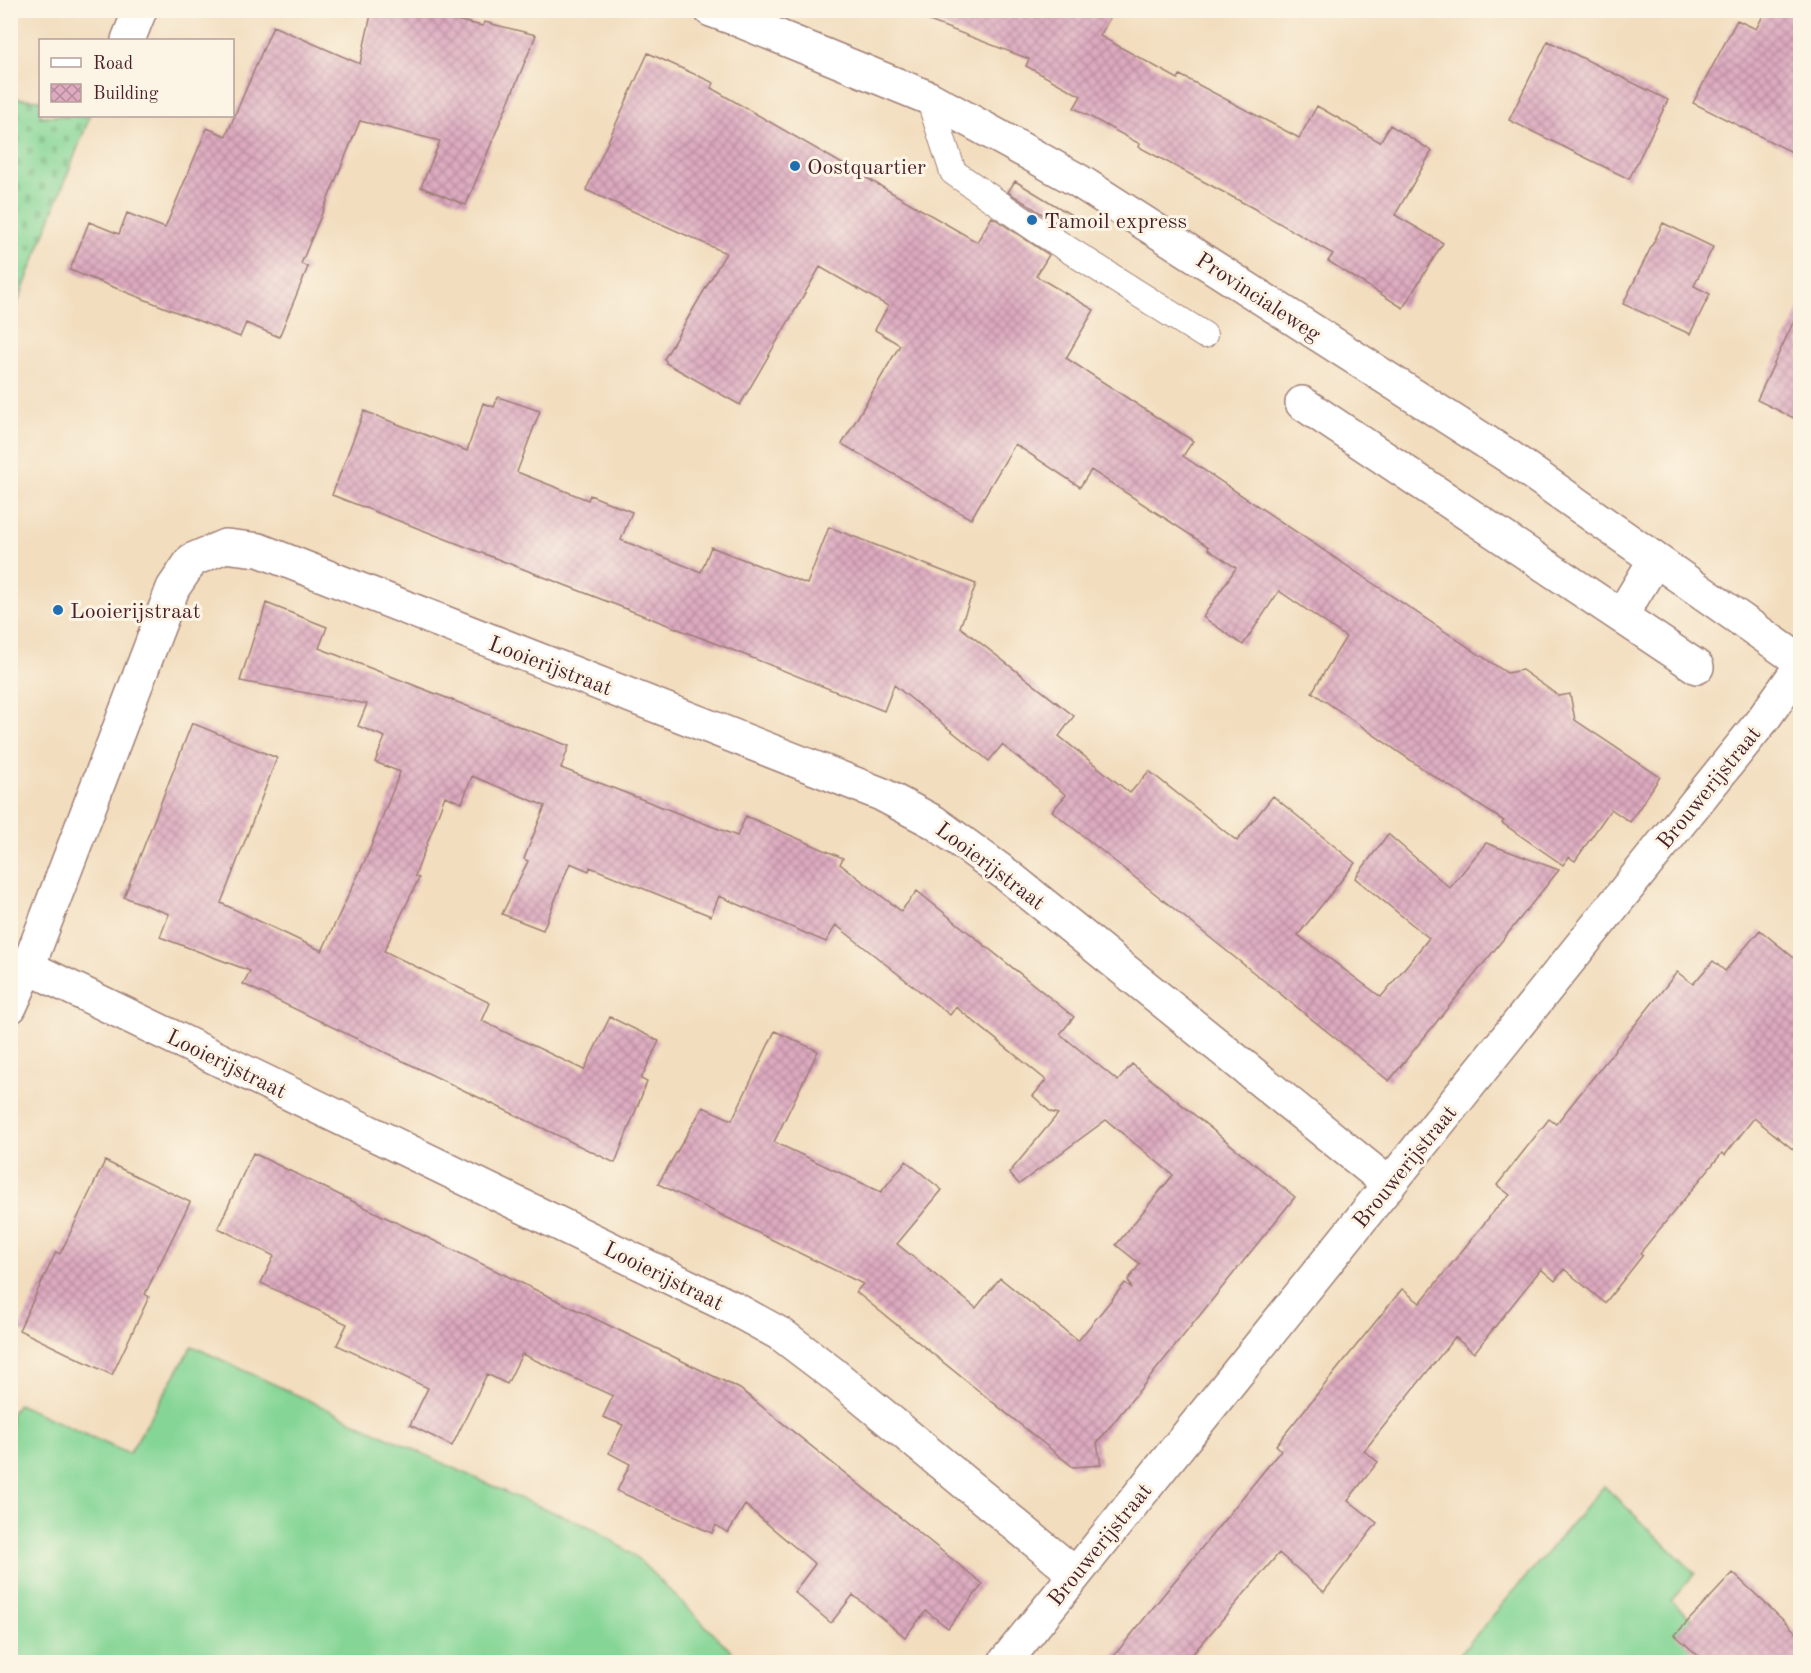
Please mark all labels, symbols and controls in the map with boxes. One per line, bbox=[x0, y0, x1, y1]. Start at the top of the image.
legend bbox=[39, 39, 234, 117]
text: Road bbox=[93, 55, 133, 73]
text: Building bbox=[93, 85, 159, 103]
place label: Oostquartier bbox=[807, 157, 926, 179]
marker: Oostquartier bbox=[788, 159, 802, 173]
place label: Tamoil express bbox=[1044, 211, 1187, 233]
marker: Tamoil express bbox=[1025, 213, 1039, 227]
street label: Provincialeweg bbox=[1192, 249, 1324, 346]
place label: Looierijstraat bbox=[70, 601, 200, 623]
marker: Looierijstraat bbox=[51, 603, 65, 617]
street label: Looierijstraat bbox=[485, 633, 615, 700]
street label: Brouwerijstraat bbox=[1654, 723, 1766, 854]
street label: Looierijstraat bbox=[931, 819, 1048, 915]
street label: Looierijstraat bbox=[163, 1026, 290, 1103]
street label: Brouwerijstraat bbox=[1350, 1102, 1462, 1233]
street label: Looierijstraat bbox=[600, 1238, 727, 1315]
street label: Brouwerijstraat bbox=[1045, 1480, 1157, 1611]

